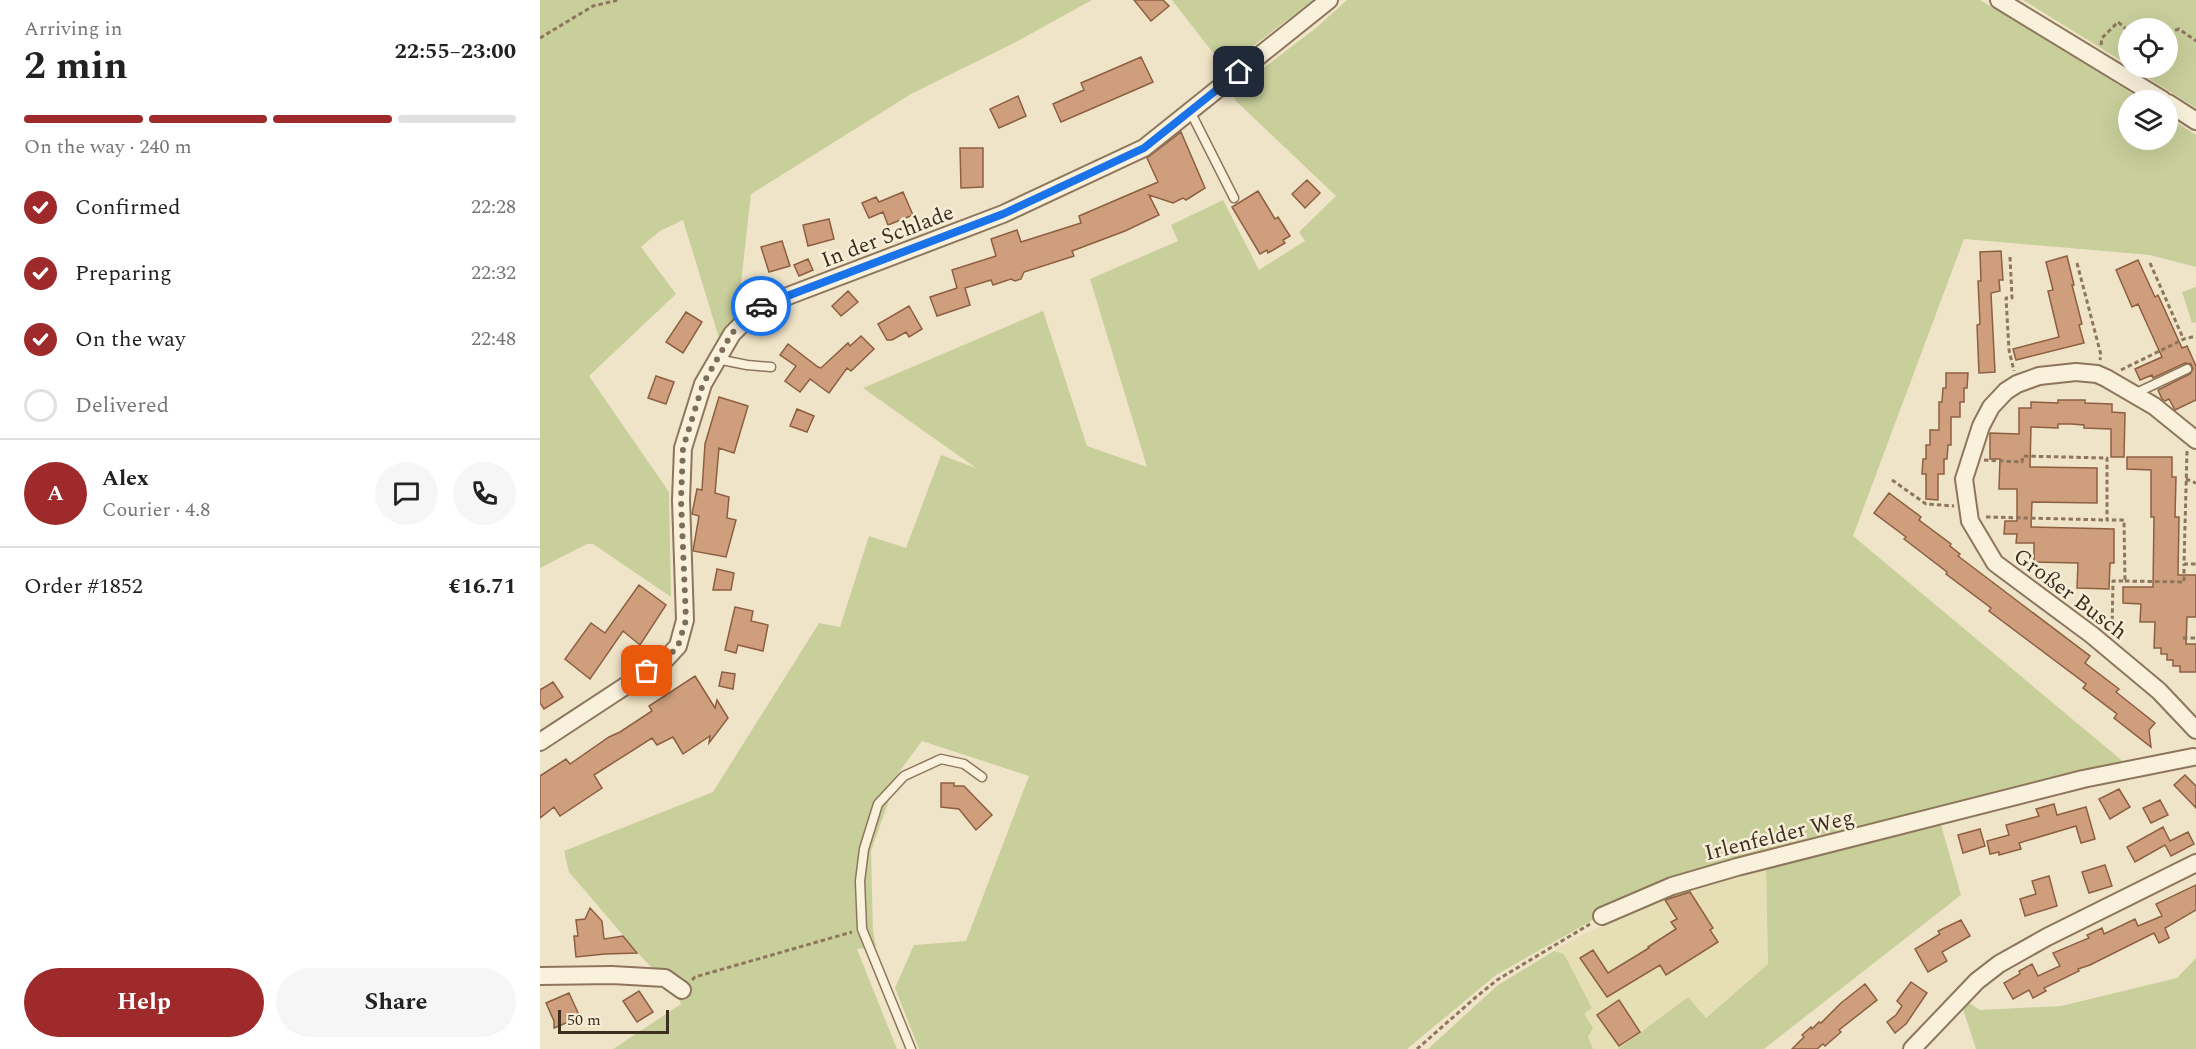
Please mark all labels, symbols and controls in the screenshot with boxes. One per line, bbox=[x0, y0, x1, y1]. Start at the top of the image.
text: Arriving in bbox=[24, 14, 122, 44]
map controls bbox=[2118, 18, 2178, 150]
button: locate bbox=[2118, 18, 2178, 78]
text: 22:55–23:00 bbox=[394, 35, 516, 68]
text: 2 min bbox=[24, 37, 128, 96]
pin bbox=[1213, 46, 1264, 97]
icon: home bbox=[1222, 55, 1255, 88]
button: layers bbox=[2118, 90, 2178, 150]
text: On the way · 240 m bbox=[24, 132, 192, 162]
icon: check bbox=[24, 191, 57, 224]
text: Confirmed bbox=[75, 191, 181, 224]
text: 22:28 bbox=[471, 192, 516, 222]
street label: In der Schlade bbox=[816, 196, 959, 277]
icon: check bbox=[24, 257, 57, 290]
text: Preparing bbox=[75, 257, 172, 290]
text: 22:32 bbox=[471, 258, 516, 288]
courier bbox=[731, 276, 791, 336]
icon: car bbox=[745, 290, 778, 323]
icon: check bbox=[24, 323, 57, 356]
text: On the way bbox=[75, 323, 186, 356]
text: 22:48 bbox=[471, 324, 516, 354]
text: Delivered bbox=[75, 389, 169, 422]
text: Alex bbox=[102, 462, 149, 495]
button: chat bbox=[375, 462, 438, 525]
button: phone bbox=[453, 462, 516, 525]
text: A bbox=[47, 477, 64, 510]
text: Courier · 4.8 bbox=[102, 495, 210, 525]
street label: Großer Busch bbox=[2006, 540, 2134, 648]
text: Order #1852 bbox=[24, 570, 143, 603]
text: €16.71 bbox=[448, 570, 516, 603]
pin bbox=[621, 645, 672, 696]
icon: bag bbox=[630, 654, 663, 687]
street label: Irlenfelder Weg bbox=[1701, 801, 1857, 870]
button: Help bbox=[24, 968, 264, 1037]
button: Share bbox=[276, 968, 516, 1037]
scale bar bbox=[558, 1007, 669, 1034]
text: 50 m bbox=[567, 1008, 601, 1032]

